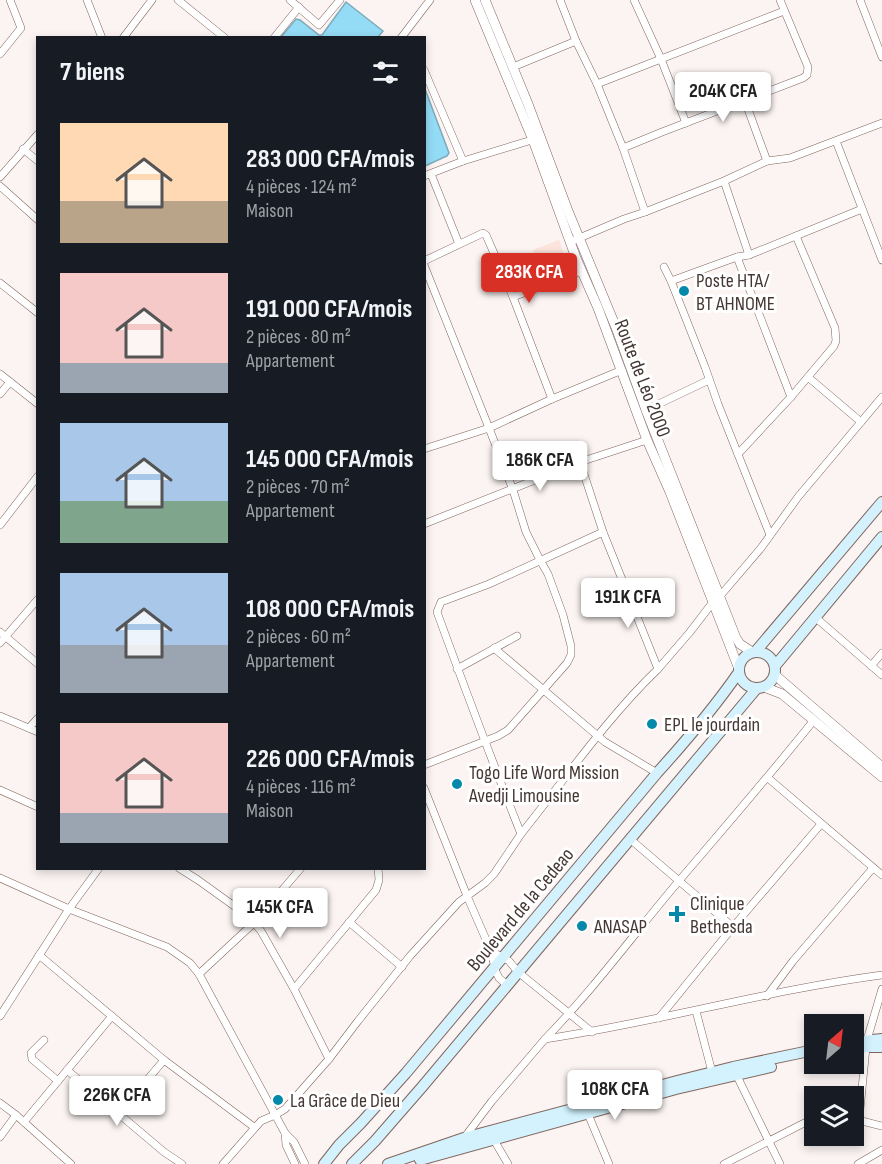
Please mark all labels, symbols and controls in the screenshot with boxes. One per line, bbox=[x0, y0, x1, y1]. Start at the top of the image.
icon: filters bbox=[369, 56, 402, 89]
text: 7 biens bbox=[60, 57, 125, 88]
pin: 204K CFA bbox=[661, 72, 785, 123]
text: 204K CFA bbox=[689, 79, 757, 103]
text: 283 000 CFA/mois bbox=[246, 144, 415, 175]
icon: home bbox=[108, 147, 180, 219]
text: 4 pièces · 124 m² bbox=[246, 175, 357, 199]
text: Maison bbox=[246, 199, 293, 223]
pin: 283K CFA bbox=[467, 253, 591, 304]
text: 283K CFA bbox=[495, 260, 563, 284]
place label: Poste HTA/ BT AHNOME bbox=[696, 269, 775, 316]
marker: Poste HTA/ BT AHNOME bbox=[677, 284, 691, 298]
text: 191 000 CFA/mois bbox=[246, 294, 412, 325]
icon: home bbox=[108, 297, 180, 369]
street label: Route de Léo 2000 bbox=[609, 316, 676, 441]
text: 2 pièces · 80 m² bbox=[246, 325, 351, 349]
text: Appartement bbox=[246, 349, 335, 373]
pin: 186K CFA bbox=[478, 441, 602, 492]
text: 145 000 CFA/mois bbox=[246, 444, 413, 475]
icon: home bbox=[108, 447, 180, 519]
text: 186K CFA bbox=[506, 448, 574, 472]
text: 2 pièces · 70 m² bbox=[246, 475, 350, 499]
text: Appartement bbox=[246, 499, 335, 523]
pin: 191K CFA bbox=[566, 578, 690, 629]
text: 191K CFA bbox=[595, 585, 661, 609]
text: 108 000 CFA/mois bbox=[246, 594, 414, 625]
icon: home bbox=[108, 597, 180, 669]
text: 2 pièces · 60 m² bbox=[246, 625, 351, 649]
text: Appartement bbox=[246, 649, 335, 673]
place label: EPL le jourdain bbox=[664, 713, 760, 737]
marker: EPL le jourdain bbox=[645, 717, 659, 731]
text: 226 000 CFA/mois bbox=[246, 744, 415, 775]
icon: home bbox=[108, 747, 180, 819]
place label: Togo Life Word Mission Avedji Limousine bbox=[468, 761, 619, 808]
text: 4 pièces · 116 m² bbox=[246, 775, 356, 799]
marker: Togo Life Word Mission Avedji Limousine bbox=[450, 777, 464, 791]
text: Maison bbox=[246, 799, 293, 823]
street label: Boulevard de la Cedeao bbox=[462, 843, 579, 976]
pin: 145K CFA bbox=[218, 888, 342, 939]
place label: Clinique Bethesda bbox=[690, 892, 753, 939]
text: 145K CFA bbox=[247, 895, 313, 919]
marker: Clinique Bethesda bbox=[668, 905, 686, 923]
place label: ANASAP bbox=[593, 915, 647, 939]
marker: ANASAP bbox=[575, 919, 589, 933]
north arrow bbox=[804, 1014, 864, 1074]
map controls bbox=[804, 1014, 864, 1146]
pin: 108K CFA bbox=[553, 1070, 677, 1121]
pin: 226K CFA bbox=[55, 1076, 179, 1127]
text: 108K CFA bbox=[581, 1077, 649, 1101]
text: 226K CFA bbox=[83, 1083, 151, 1107]
button: layers bbox=[804, 1086, 864, 1146]
place label: La Grâce de Dieu bbox=[290, 1089, 400, 1113]
marker: La Grâce de Dieu bbox=[271, 1093, 285, 1107]

